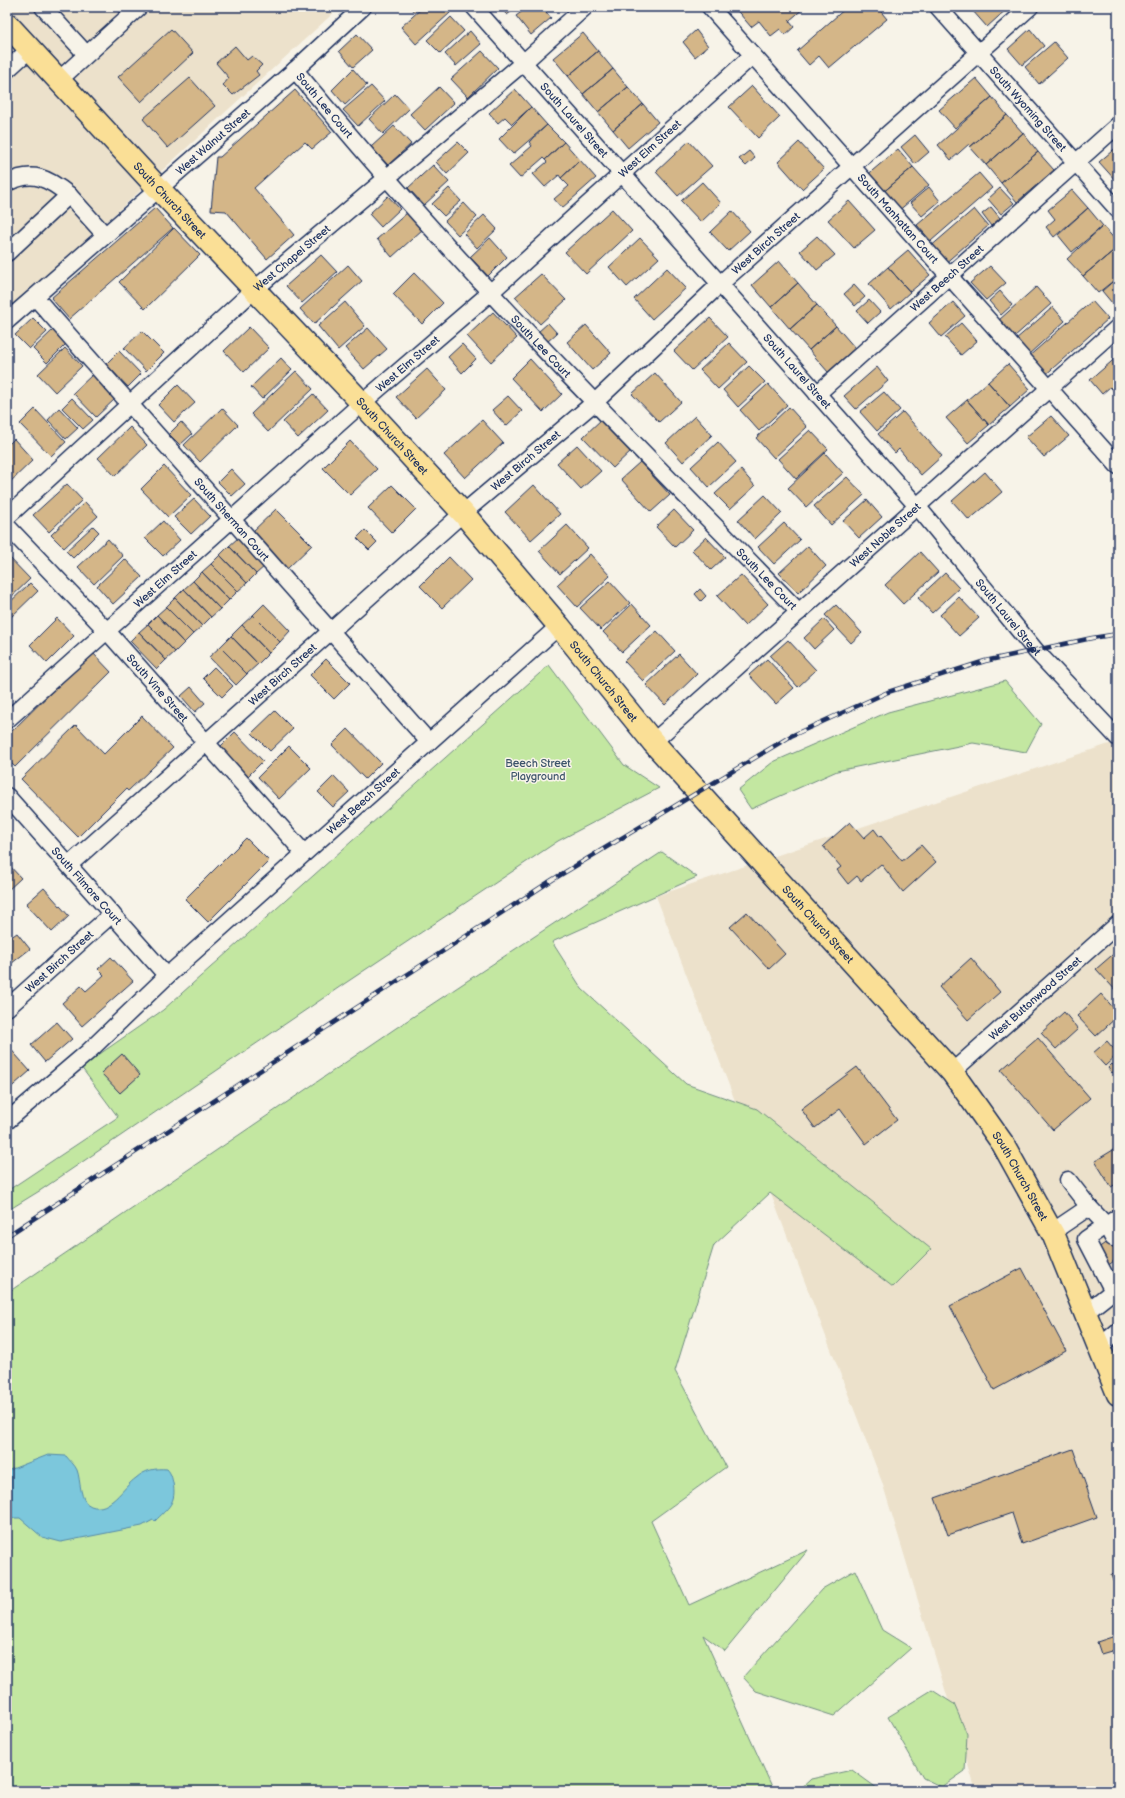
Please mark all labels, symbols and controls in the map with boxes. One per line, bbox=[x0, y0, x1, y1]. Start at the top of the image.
street label: South Wyoming Street bbox=[987, 64, 1070, 154]
street label: South Lee Court bbox=[294, 70, 356, 141]
street label: South Laurel Street bbox=[538, 80, 611, 160]
street label: West Walnut Street bbox=[173, 105, 253, 177]
street label: West Elm Street bbox=[616, 117, 684, 180]
street label: South Church Street bbox=[131, 159, 209, 242]
street label: South Manhattan Court bbox=[855, 171, 942, 266]
street label: West Birch Street bbox=[729, 209, 803, 277]
street label: West Chapel Street bbox=[251, 222, 333, 294]
street label: West Beech Street bbox=[908, 242, 986, 314]
street label: South Lee Court bbox=[508, 312, 574, 381]
street label: South Laurel Street bbox=[761, 331, 834, 412]
street label: West Elm Street bbox=[373, 333, 442, 395]
street label: South Church Street bbox=[354, 395, 431, 478]
street label: West Birch Street bbox=[488, 427, 563, 493]
street label: South Sherman Court bbox=[192, 475, 272, 564]
street label: West Noble Street bbox=[847, 500, 924, 570]
street label: South Lee Court bbox=[734, 545, 800, 613]
street label: West Elm Street bbox=[131, 547, 200, 610]
street label: South Laurel Street bbox=[973, 576, 1044, 659]
street label: South Church Street bbox=[567, 638, 641, 725]
street label: West Birch Street bbox=[246, 640, 319, 708]
street label: South Vine Street bbox=[124, 651, 191, 725]
park label: Beech Street Playground bbox=[505, 757, 571, 783]
street label: West Beech Street bbox=[324, 765, 403, 837]
street label: South Filmore Court bbox=[49, 844, 125, 928]
street label: South Church Street bbox=[780, 883, 857, 966]
street label: West Birch Street bbox=[23, 927, 96, 995]
street label: West Buttonwood Street bbox=[986, 953, 1084, 1043]
street label: South Church Street bbox=[990, 1129, 1051, 1223]

